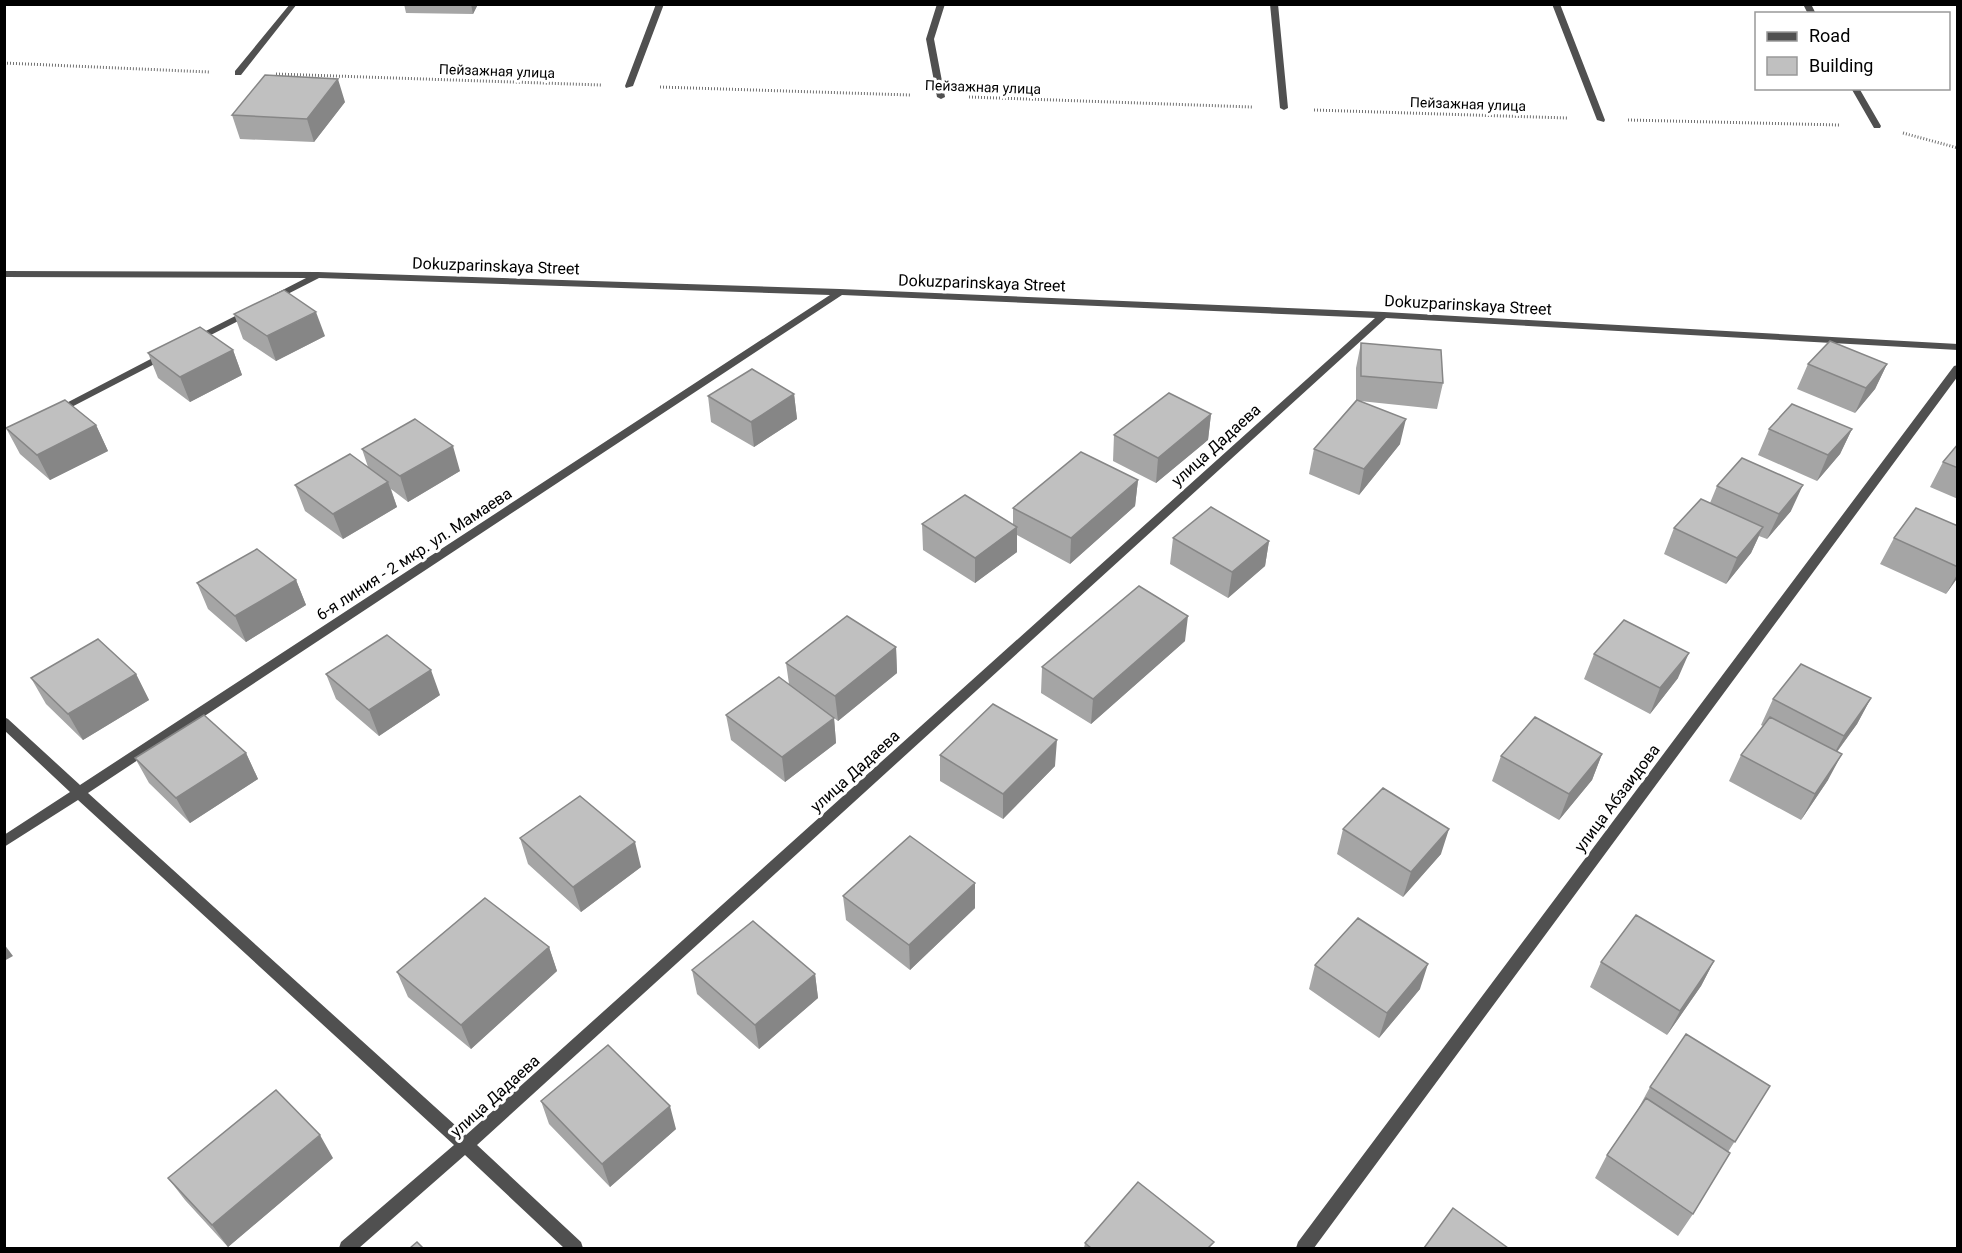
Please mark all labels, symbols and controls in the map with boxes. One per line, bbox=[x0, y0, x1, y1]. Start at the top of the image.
legend bbox=[1755, 12, 1950, 90]
text: Road bbox=[1809, 25, 1850, 46]
text: Building bbox=[1809, 55, 1873, 76]
street label: Пейзажная улица bbox=[439, 61, 555, 81]
street label: Пейзажная улица bbox=[925, 77, 1041, 97]
street label: Пейзажная улица bbox=[1410, 94, 1526, 114]
street label: Dokuzparinskaya Street bbox=[412, 254, 580, 278]
street label: Dokuzparinskaya Street bbox=[898, 271, 1066, 295]
street label: Dokuzparinskaya Street bbox=[1384, 291, 1552, 319]
street label: улица Дадаева bbox=[1168, 400, 1264, 490]
street label: 6-я линия - 2 мкр. ул. Мамаева bbox=[313, 484, 515, 624]
street label: улица Дадаева bbox=[807, 726, 903, 816]
street label: улица Абзаидова bbox=[1570, 740, 1664, 856]
street label: улица Дадаева bbox=[447, 1051, 543, 1141]

